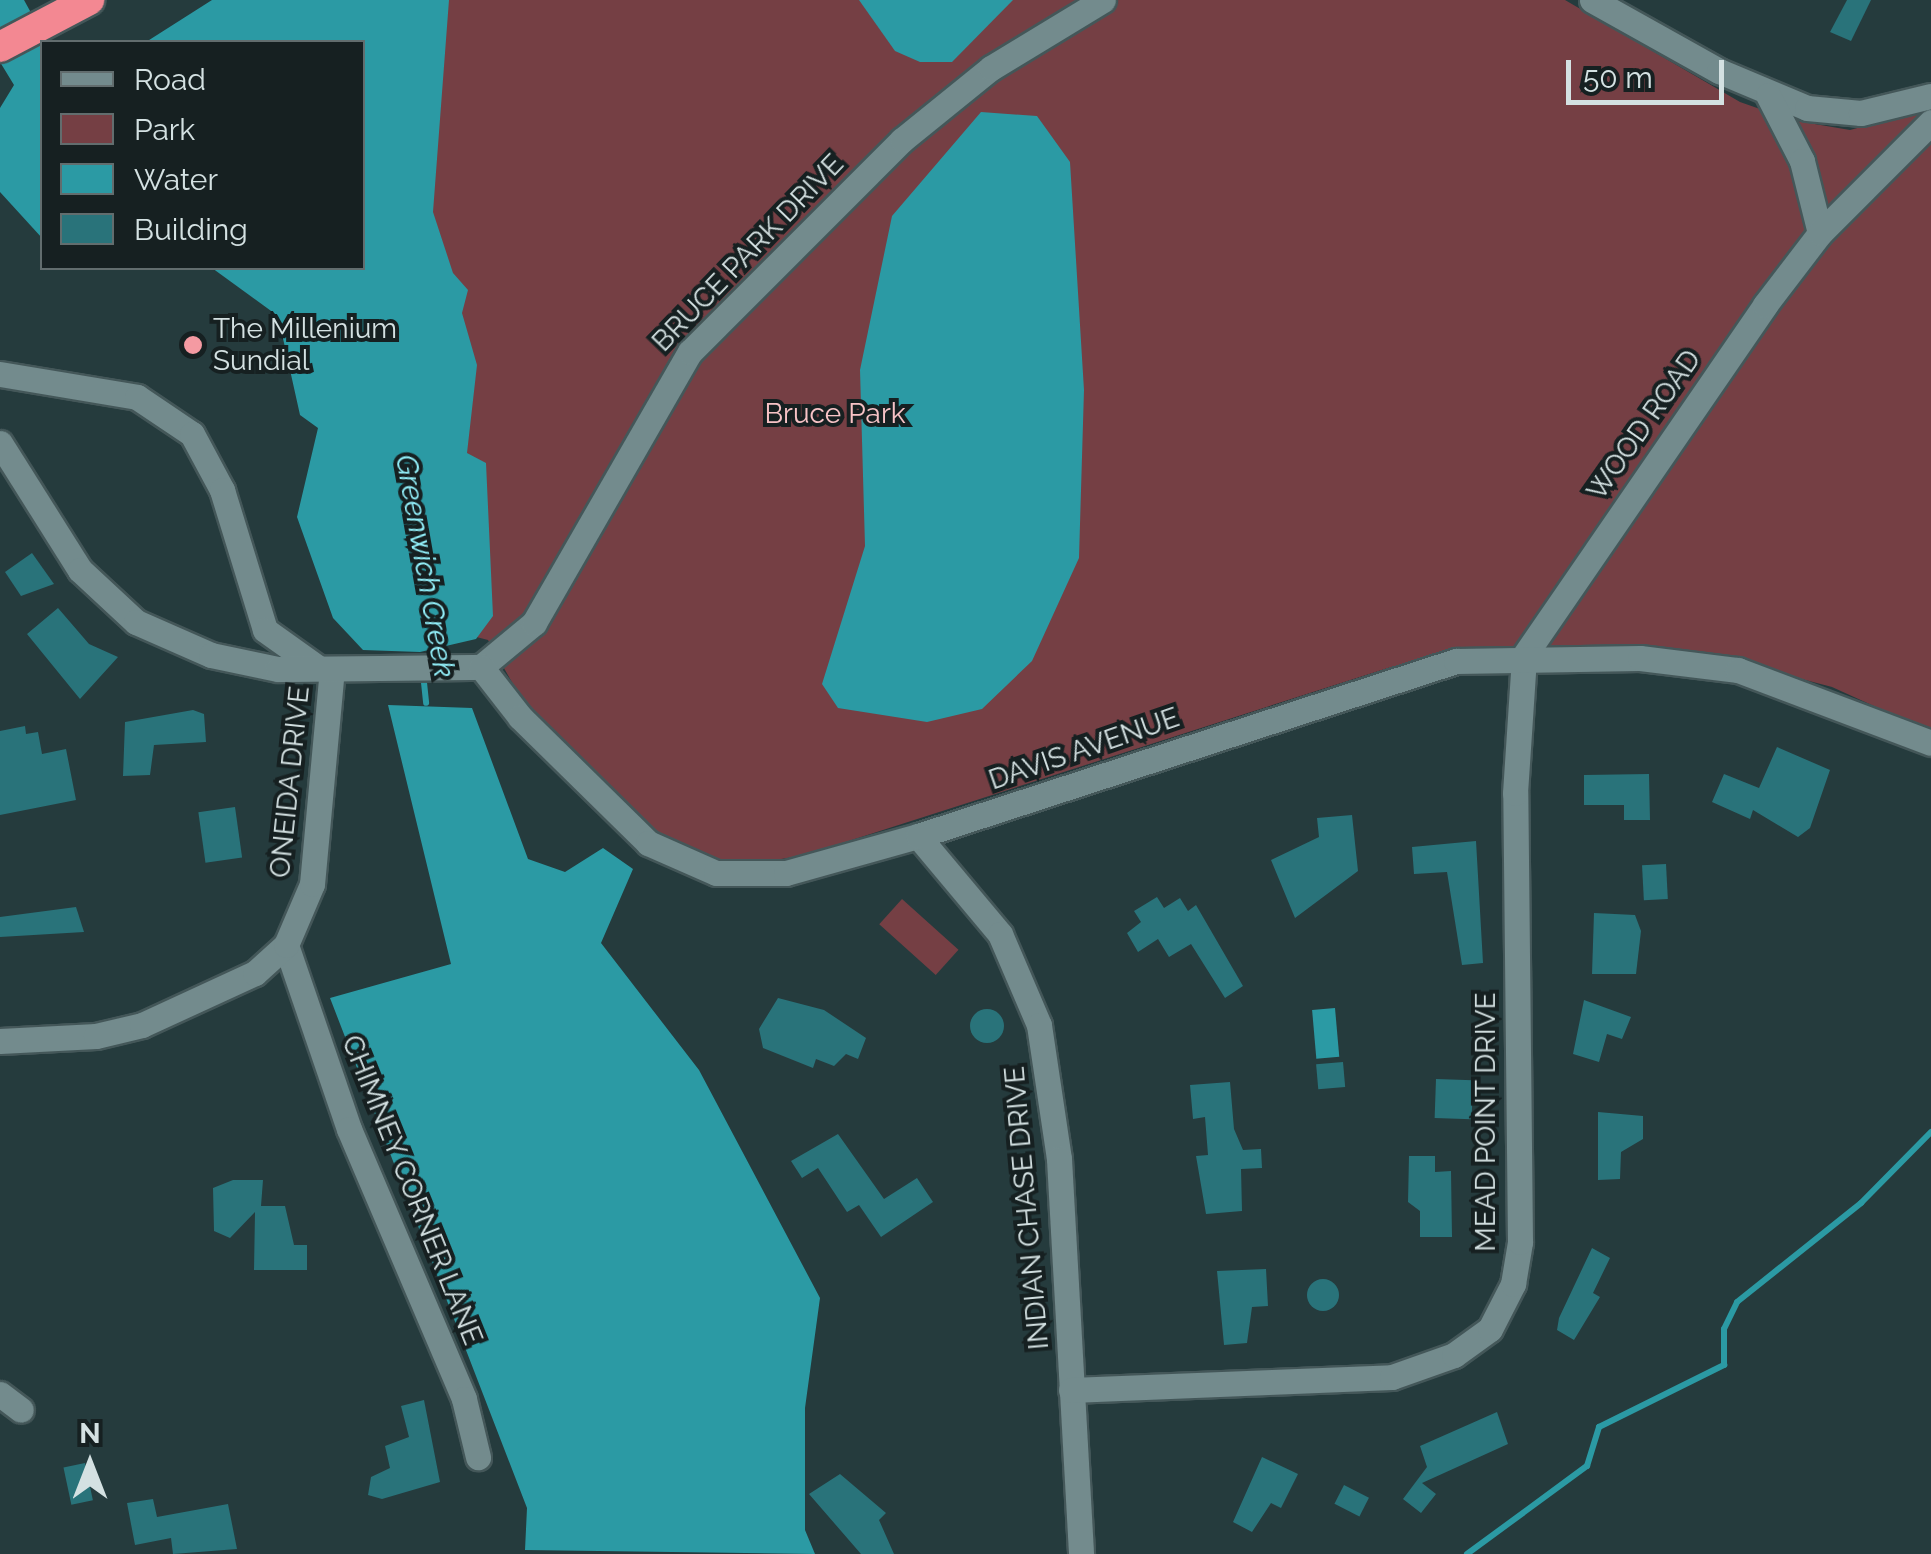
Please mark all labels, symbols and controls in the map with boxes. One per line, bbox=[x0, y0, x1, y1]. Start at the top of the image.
legend bbox=[40, 40, 365, 270]
scale bar bbox=[1571, 40, 1728, 102]
text: 50 m bbox=[1583, 60, 1653, 95]
text: Road bbox=[134, 62, 206, 97]
text: Park bbox=[134, 112, 195, 147]
street label: BRUCE PARK DRIVE bbox=[645, 147, 851, 359]
text: Water bbox=[134, 162, 218, 197]
text: Building bbox=[134, 212, 248, 247]
place label: The Millenium Sundial bbox=[213, 312, 397, 378]
marker: The Millenium Sundial bbox=[182, 334, 204, 356]
street label: WOOD ROAD bbox=[1580, 344, 1708, 506]
park label: Bruce Park bbox=[764, 397, 906, 431]
water label: Greenwich Creek bbox=[388, 452, 462, 680]
street label: ONEIDA DRIVE bbox=[263, 684, 317, 880]
street label: DAVIS AVENUE bbox=[984, 701, 1184, 797]
street label: MEAD POINT DRIVE bbox=[1469, 992, 1503, 1252]
street label: CHIMNEY CORNER LANE bbox=[334, 1030, 490, 1350]
street label: INDIAN CHASE DRIVE bbox=[998, 1065, 1056, 1351]
north arrow bbox=[40, 1414, 140, 1514]
text: N bbox=[79, 1417, 101, 1450]

